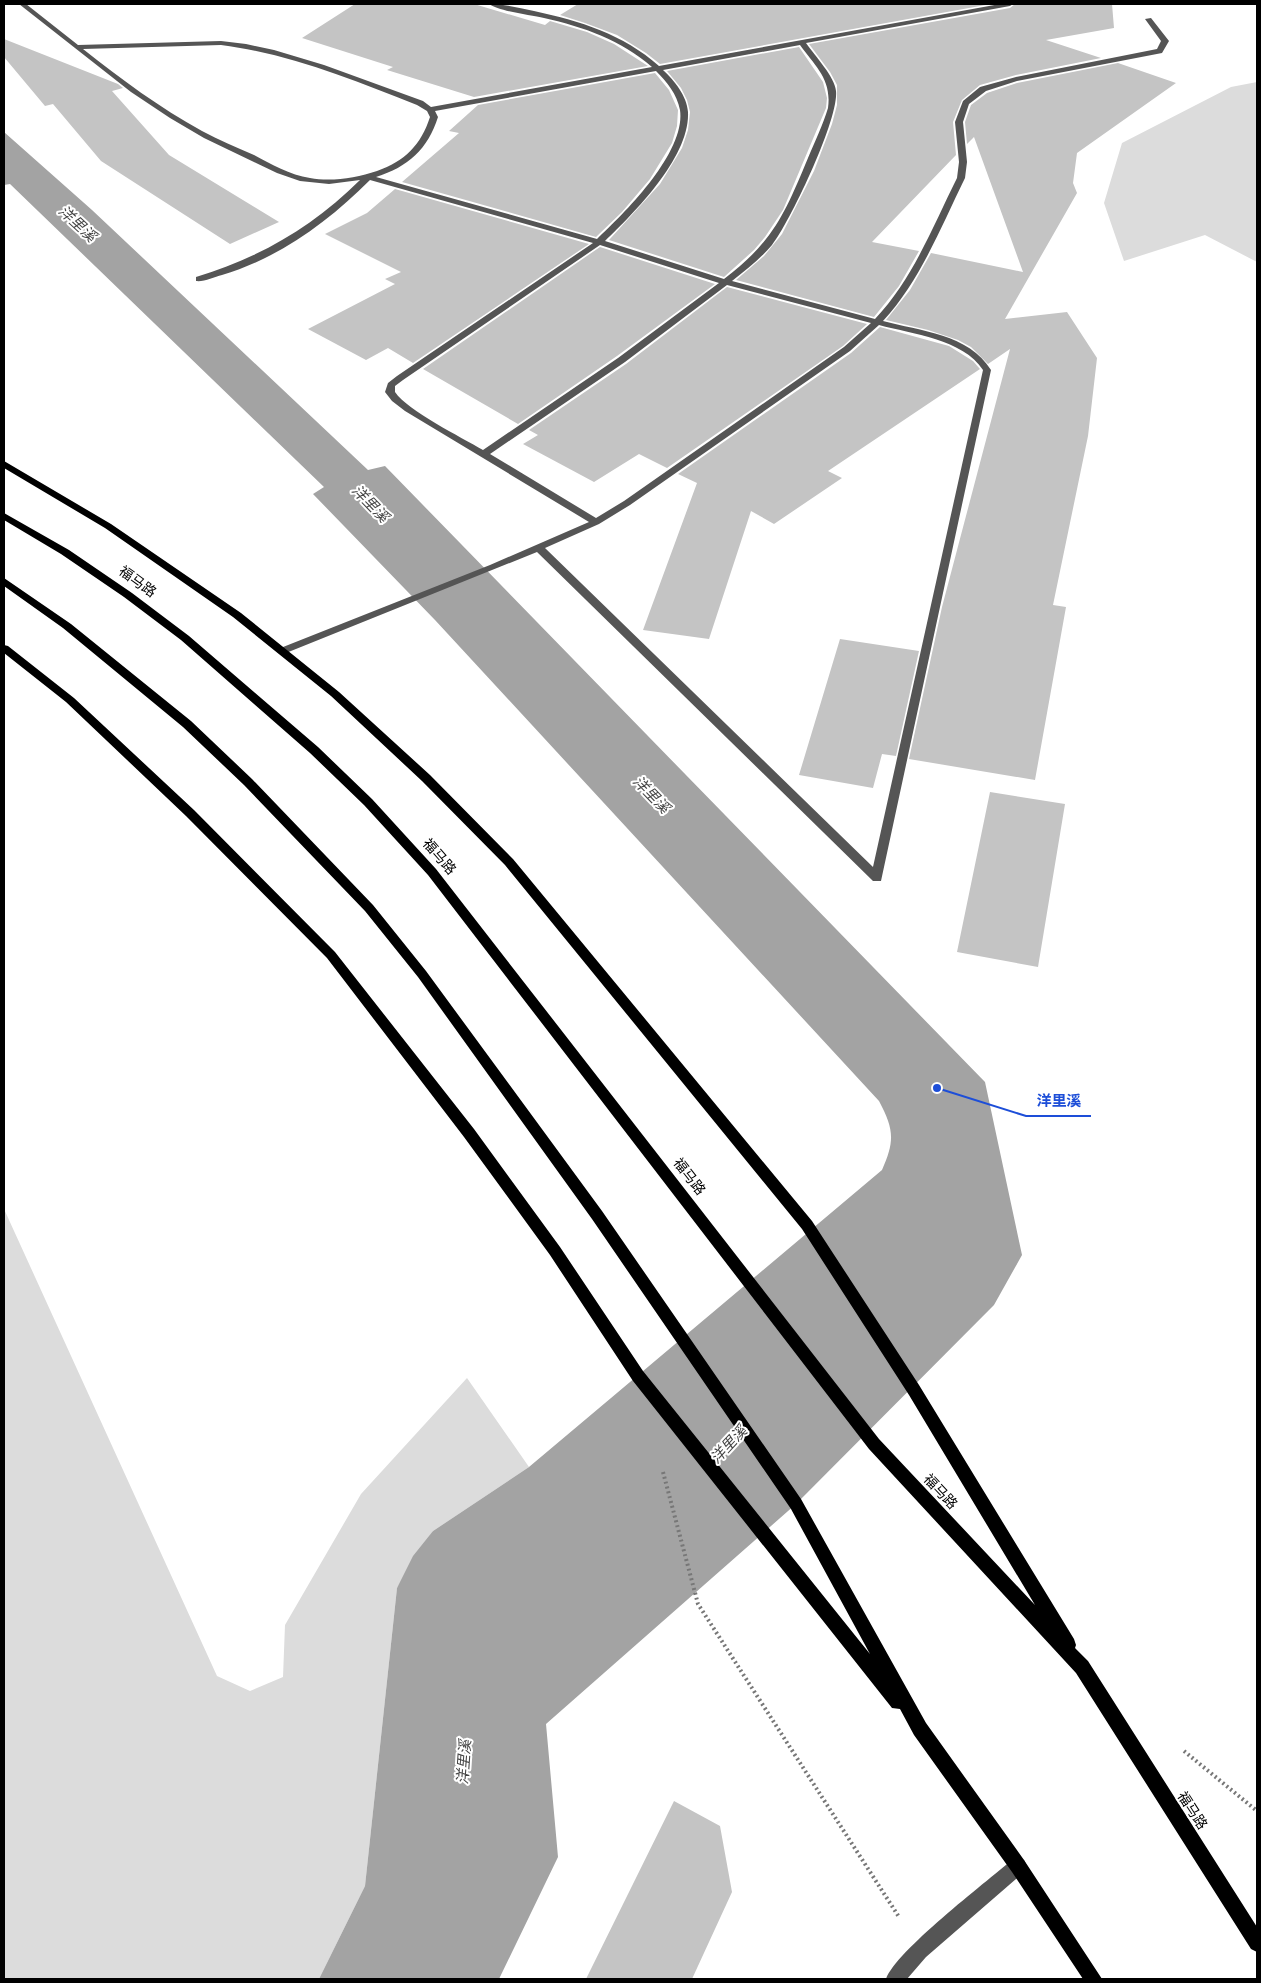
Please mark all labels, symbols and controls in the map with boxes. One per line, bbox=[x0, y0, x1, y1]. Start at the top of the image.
water label: 洋里溪 bbox=[55, 201, 102, 246]
water label: 洋里溪 bbox=[349, 481, 394, 527]
street label: 福马路 bbox=[116, 562, 160, 600]
water label: 洋里溪 bbox=[630, 772, 675, 818]
street label: 福马路 bbox=[420, 835, 460, 877]
callout: 洋里溪 bbox=[1026, 1086, 1091, 1116]
text: 洋里溪 bbox=[1036, 1091, 1082, 1109]
street label: 福马路 bbox=[670, 1154, 710, 1198]
water label: 洋里溪 bbox=[706, 1420, 751, 1467]
street label: 福马路 bbox=[920, 1470, 962, 1512]
water label: 洋里溪 bbox=[452, 1737, 474, 1785]
street label: 福马路 bbox=[1174, 1788, 1212, 1832]

